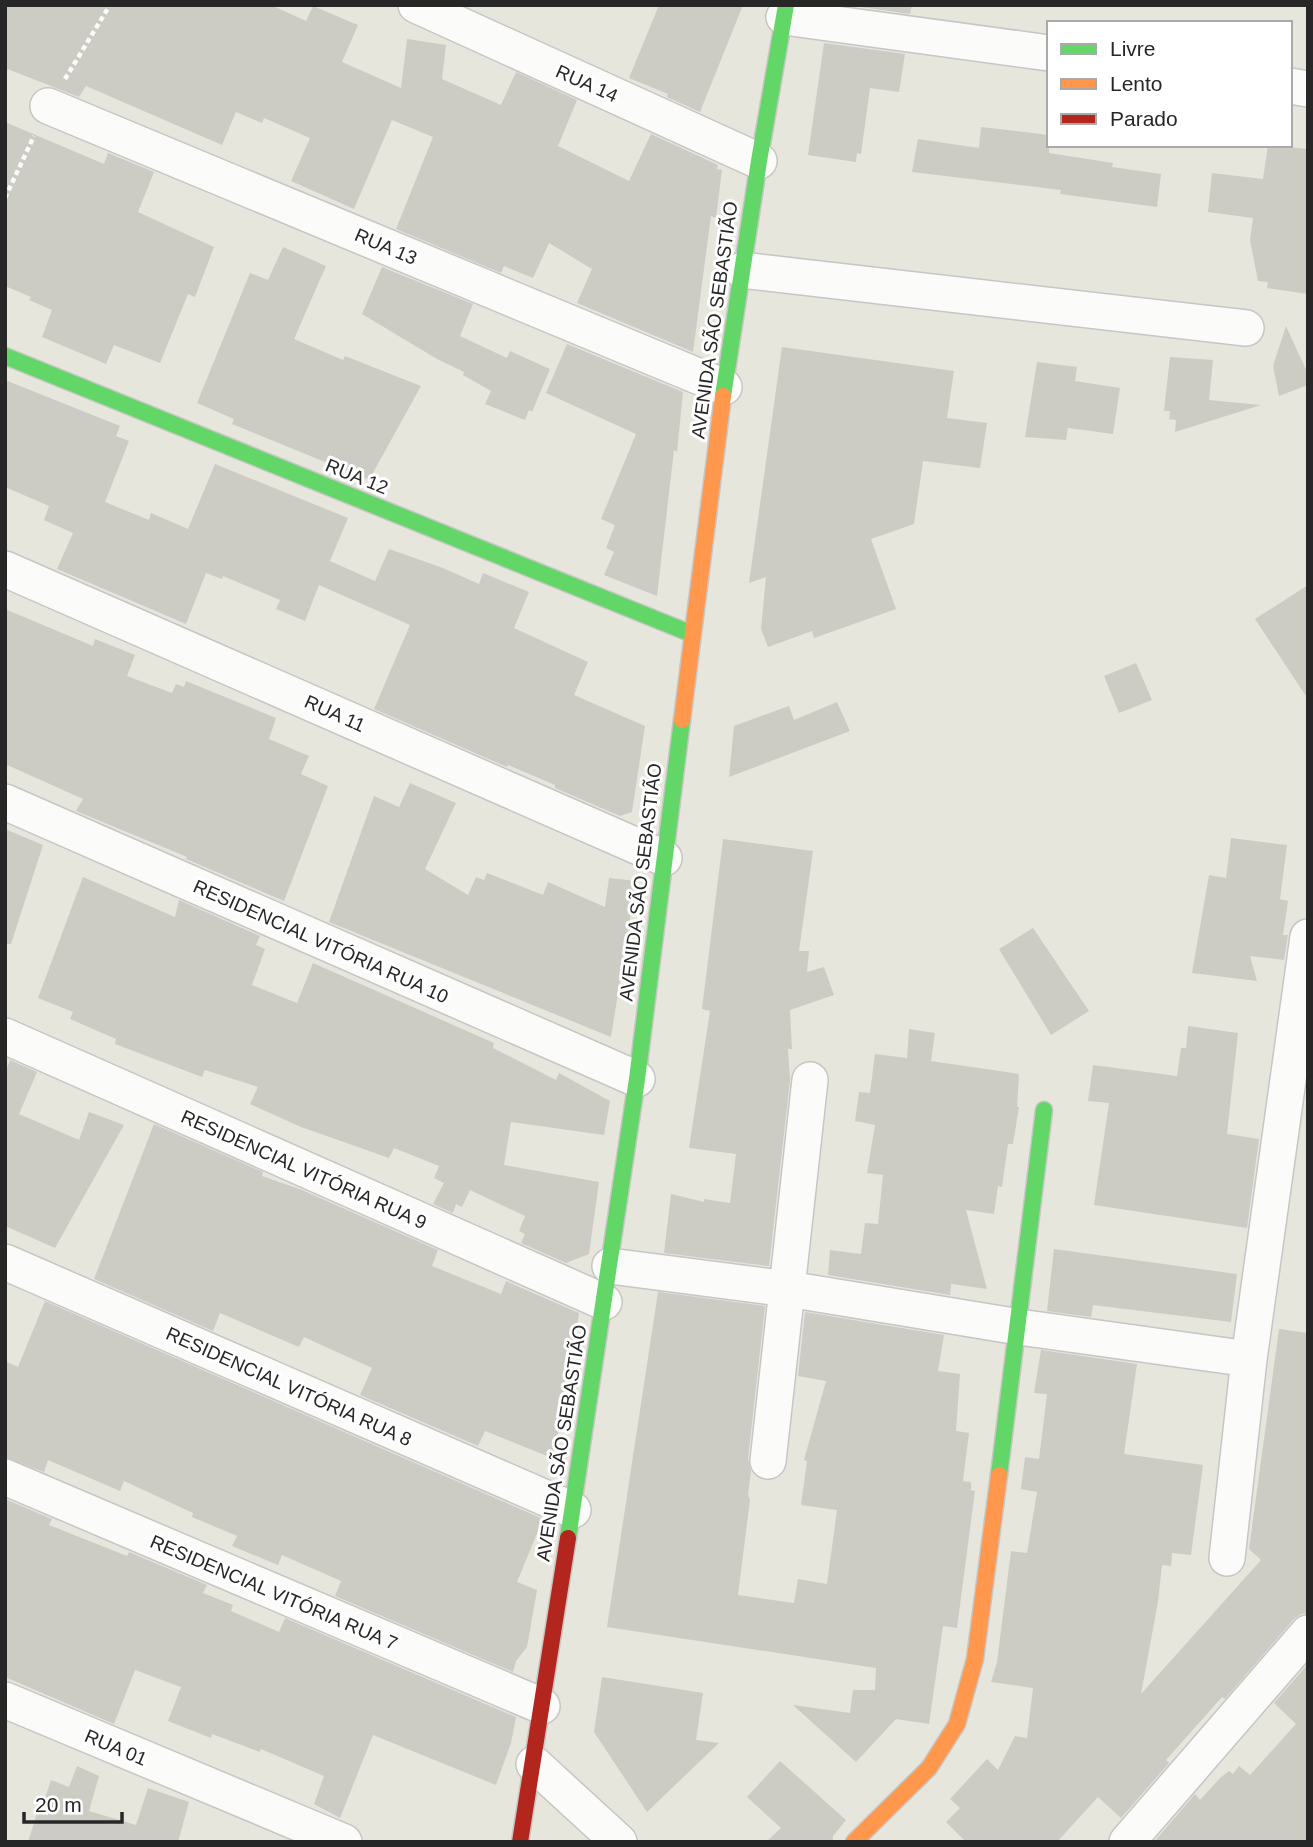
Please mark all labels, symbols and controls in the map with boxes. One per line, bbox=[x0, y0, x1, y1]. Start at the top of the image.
legend bbox=[1047, 21, 1292, 147]
text: Livre bbox=[1110, 37, 1156, 60]
street label: RUA 14 bbox=[553, 61, 621, 107]
text: Lento bbox=[1110, 72, 1163, 95]
text: Parado bbox=[1110, 107, 1178, 130]
street label: AVENIDA SÃO SEBASTIÃO bbox=[687, 200, 742, 440]
street label: RUA 13 bbox=[352, 224, 420, 269]
street label: RUA 12 bbox=[323, 454, 391, 498]
street label: RUA 11 bbox=[301, 691, 368, 736]
street label: AVENIDA SÃO SEBASTIÃO bbox=[615, 762, 666, 1002]
street label: RESIDENCIAL VITÓRIA RUA 10 bbox=[190, 876, 452, 1007]
street label: RESIDENCIAL VITÓRIA RUA 9 bbox=[178, 1106, 430, 1233]
street label: RESIDENCIAL VITÓRIA RUA 8 bbox=[163, 1323, 415, 1450]
street label: AVENIDA SÃO SEBASTIÃO bbox=[532, 1323, 591, 1563]
street label: RESIDENCIAL VITÓRIA RUA 7 bbox=[147, 1531, 401, 1654]
street label: RUA 01 bbox=[82, 1725, 150, 1770]
scale bar bbox=[24, 1780, 122, 1824]
text: 20 m bbox=[35, 1793, 82, 1816]

